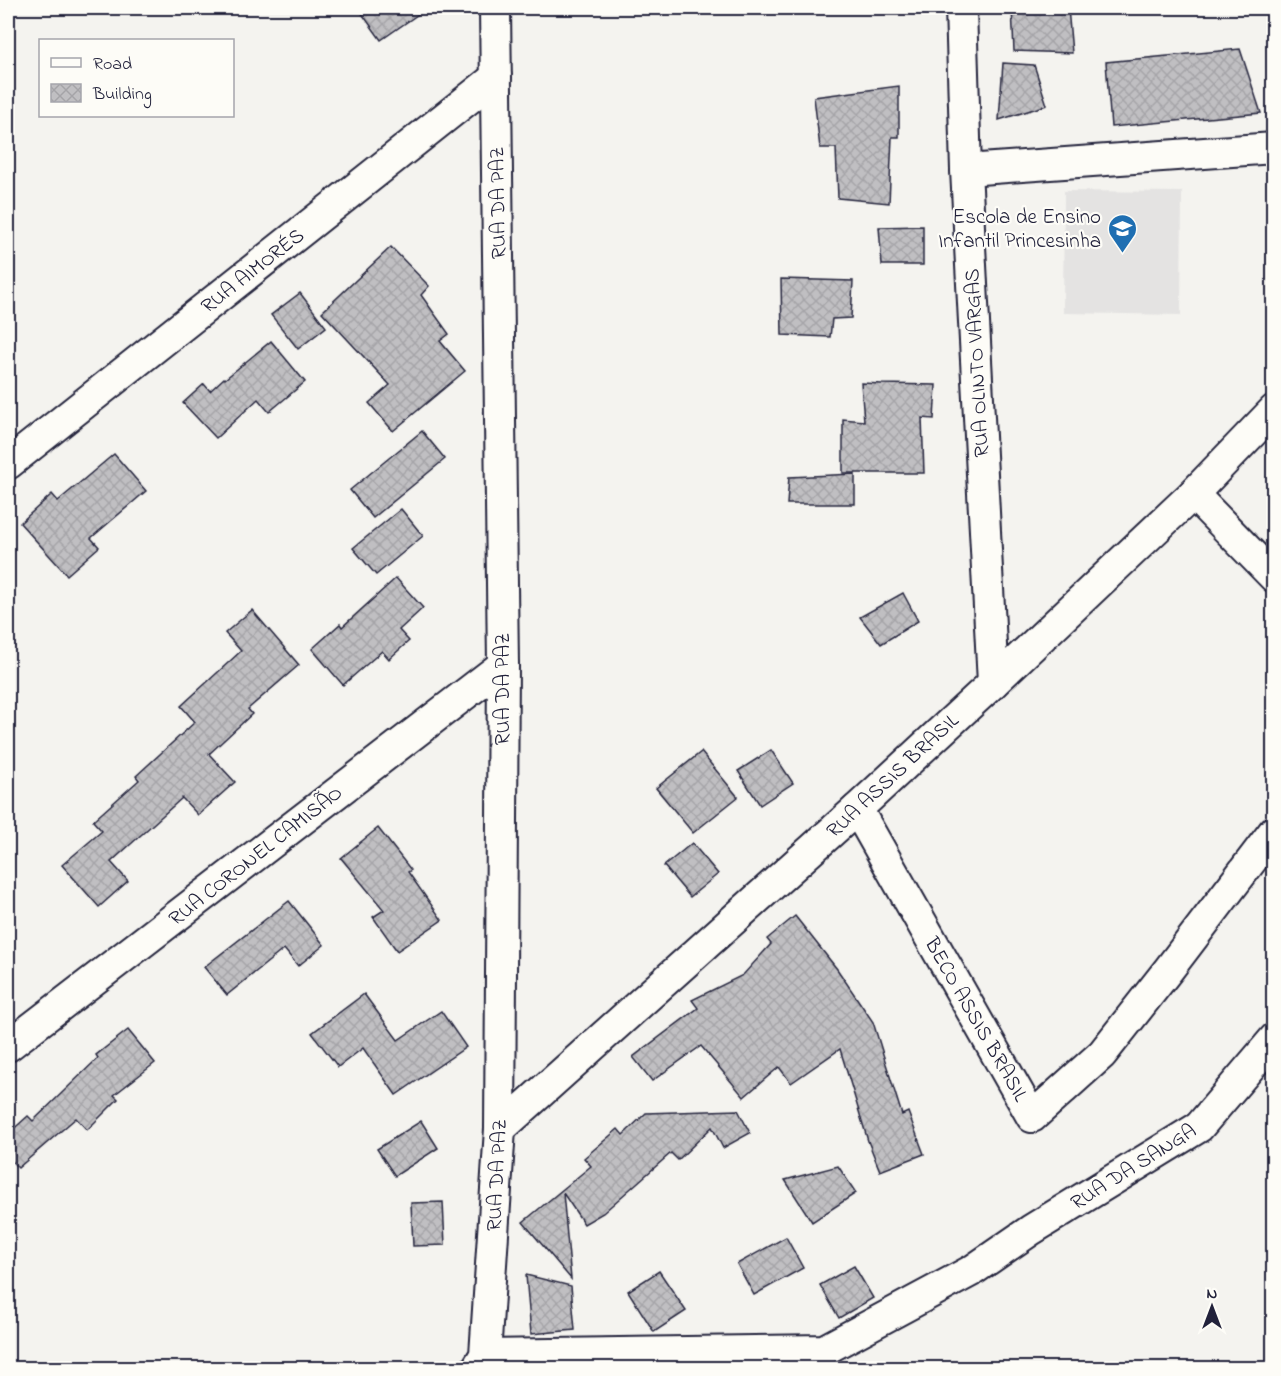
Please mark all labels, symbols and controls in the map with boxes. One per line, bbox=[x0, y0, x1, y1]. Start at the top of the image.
legend bbox=[39, 39, 234, 117]
text: Road bbox=[93, 52, 132, 78]
text: Building bbox=[92, 82, 152, 109]
street label: RUA DA PAZ bbox=[483, 146, 515, 259]
place label: Escola de Ensino Infantil Princesinha bbox=[938, 203, 1101, 257]
school or university icon: Escola de Ensino Infantil Princesinha bbox=[1106, 212, 1138, 254]
street label: RUA AIMORÉS bbox=[195, 222, 311, 322]
street label: RUA OLINTO VARGAS bbox=[958, 268, 998, 458]
street label: RUA DA PAZ bbox=[489, 633, 519, 745]
street label: RUA ASSIS BRASIL bbox=[820, 707, 966, 846]
street label: RUA CORONEL CAMISÃO bbox=[163, 779, 350, 934]
street label: BECO ASSIS BRASIL bbox=[915, 931, 1035, 1108]
street label: RUA DA SANGA bbox=[1065, 1117, 1203, 1218]
street label: RUA DA PAZ bbox=[480, 1118, 516, 1232]
north arrow bbox=[1182, 1277, 1242, 1337]
text: N bbox=[1207, 1282, 1218, 1306]

